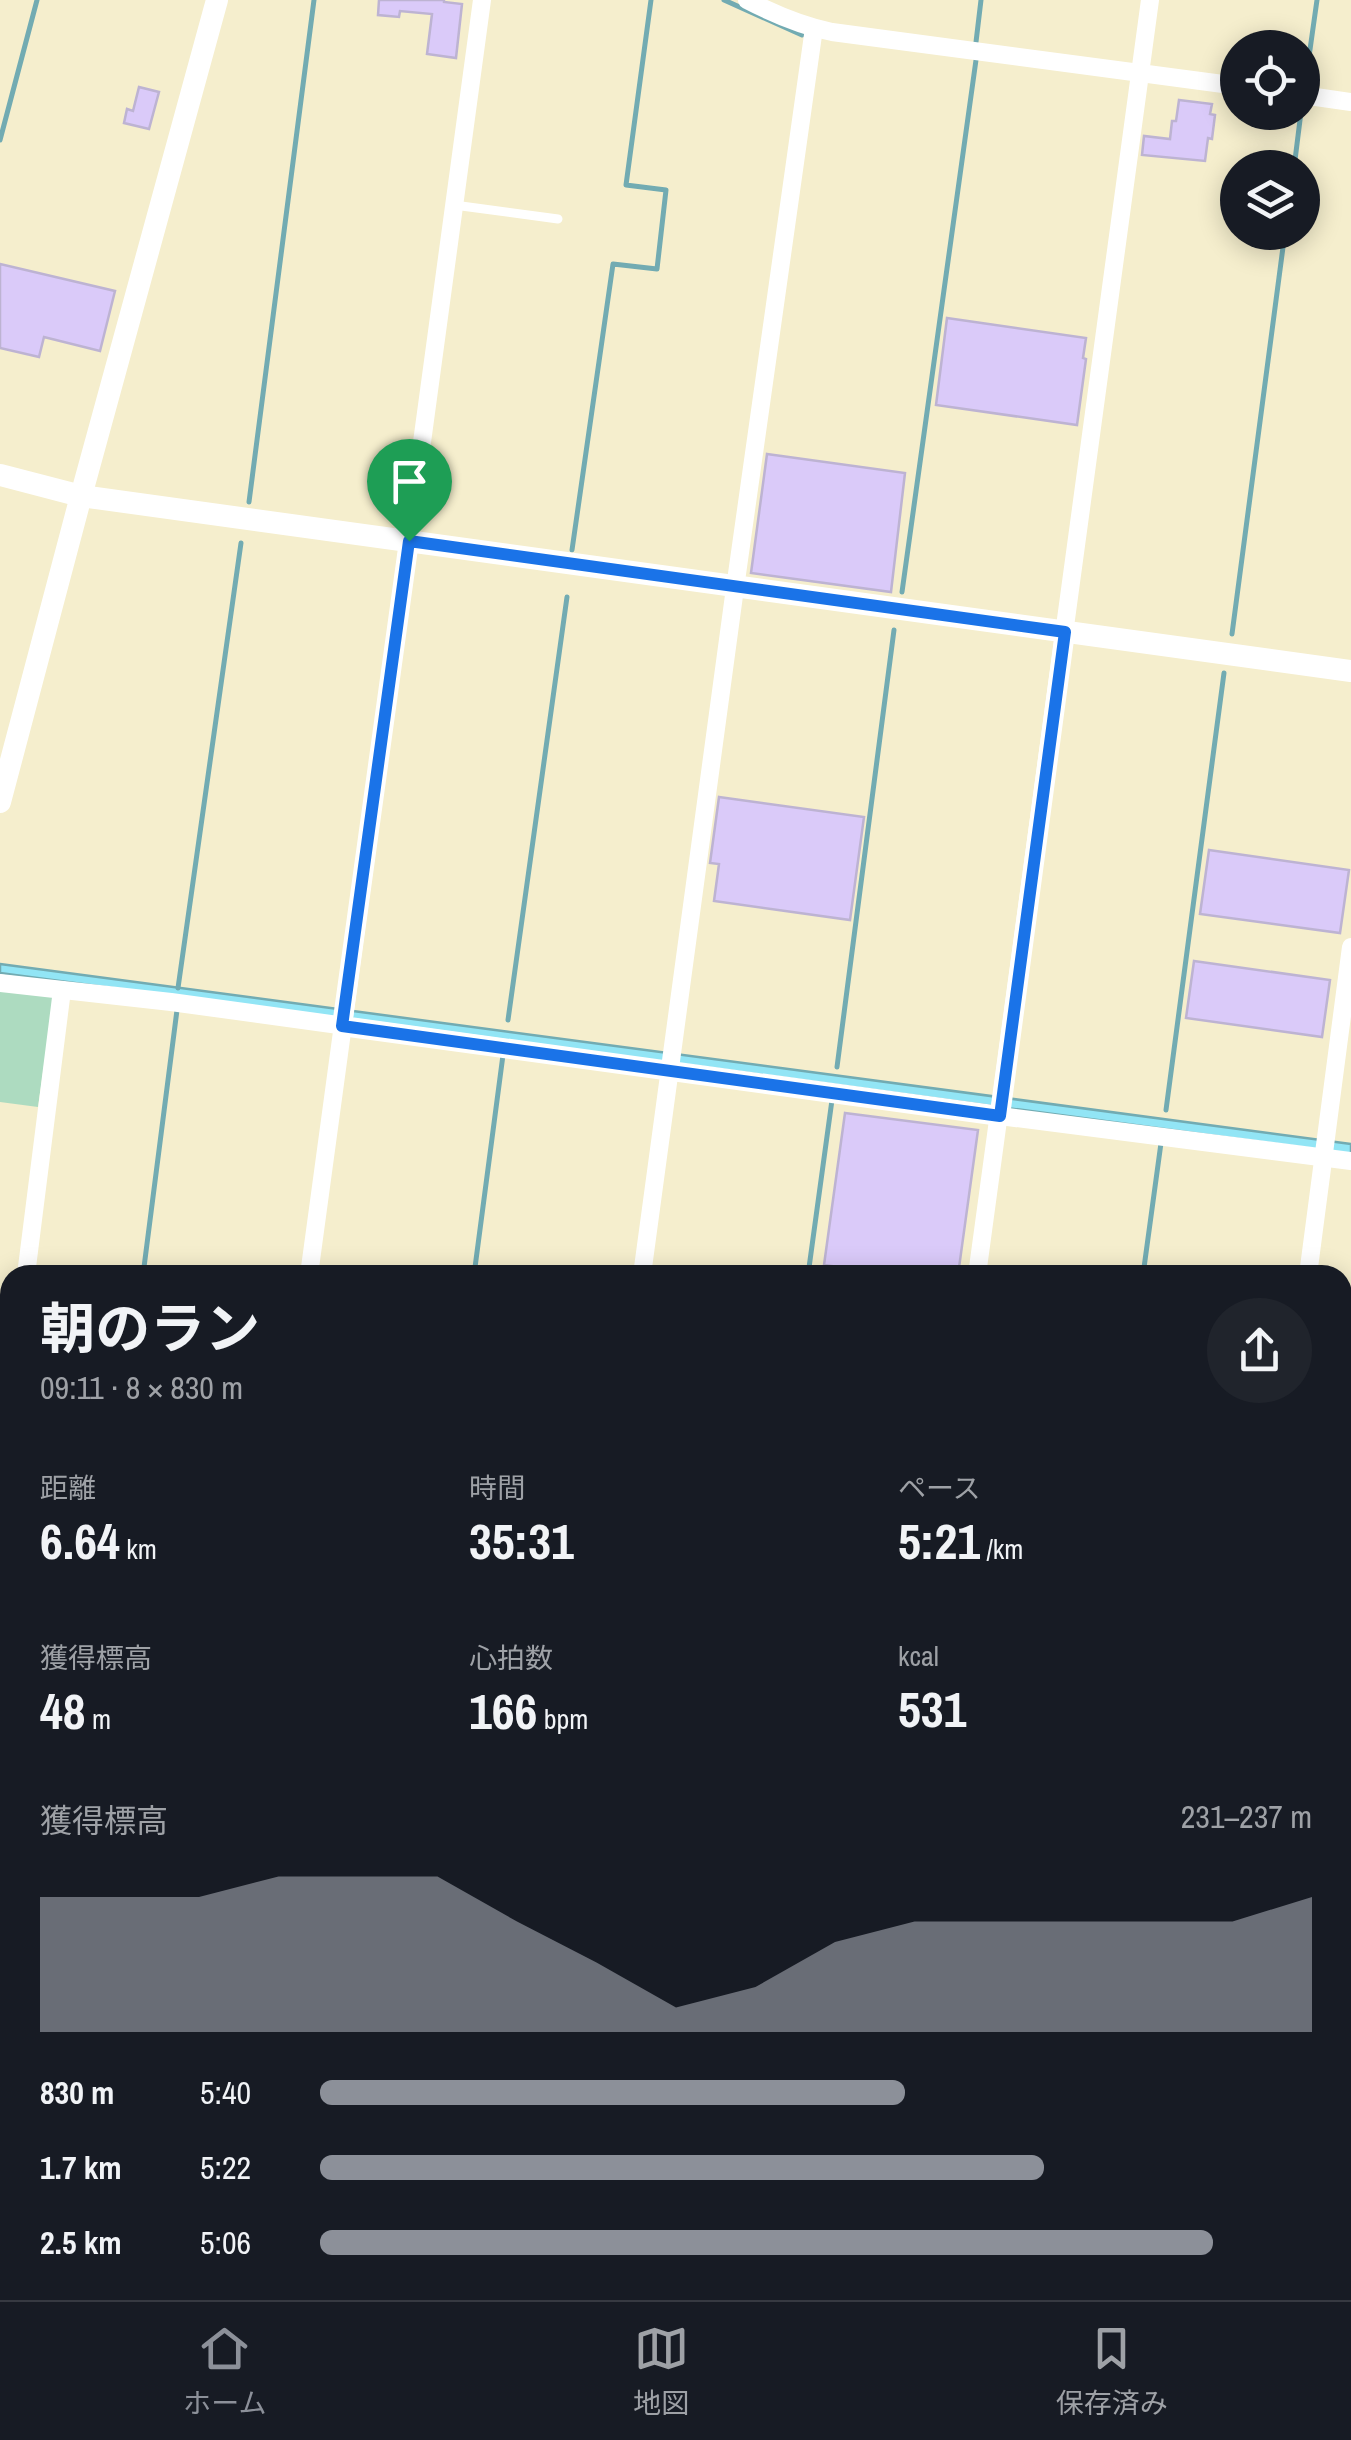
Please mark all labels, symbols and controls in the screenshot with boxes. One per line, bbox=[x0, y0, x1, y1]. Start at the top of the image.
map controls bbox=[1220, 30, 1320, 250]
button: locate bbox=[1220, 30, 1320, 130]
button: layers bbox=[1220, 150, 1320, 250]
pin bbox=[367, 439, 452, 542]
icon: arrive bbox=[382, 454, 437, 509]
text: 朝のラン bbox=[40, 1291, 260, 1365]
button: share bbox=[1207, 1298, 1312, 1403]
text: 09:11 · 8 × 830 m bbox=[40, 1366, 243, 1409]
text: 距離 bbox=[40, 1469, 96, 1507]
text: 時間 bbox=[469, 1469, 525, 1507]
text: ペース bbox=[898, 1469, 981, 1507]
text: 6.64 bbox=[40, 1507, 120, 1575]
text: 35:31 bbox=[469, 1507, 574, 1575]
text: 5:21 bbox=[898, 1507, 980, 1575]
text: km bbox=[120, 1530, 157, 1568]
text: /km bbox=[980, 1530, 1023, 1568]
text: kcal bbox=[898, 1637, 939, 1675]
text: 獲得標高 bbox=[40, 1639, 152, 1677]
text: 心拍数 bbox=[469, 1639, 553, 1677]
text: 531 bbox=[898, 1675, 966, 1743]
text: 48 bbox=[40, 1677, 86, 1745]
text: 166 bbox=[469, 1677, 537, 1745]
text: m bbox=[86, 1700, 111, 1738]
text: bpm bbox=[537, 1700, 588, 1738]
text: 231–237 m bbox=[1181, 1795, 1312, 1838]
text: 獲得標高 bbox=[40, 1799, 168, 1842]
text: 830 m bbox=[40, 2071, 114, 2114]
text: 5:40 bbox=[200, 2071, 251, 2114]
text: 1.7 km bbox=[40, 2146, 122, 2189]
text: 5:22 bbox=[200, 2146, 251, 2189]
text: 2.5 km bbox=[40, 2221, 122, 2264]
text: 5:06 bbox=[200, 2221, 251, 2264]
tab: ホーム bbox=[183, 2321, 266, 2422]
tab: 地図 bbox=[633, 2321, 689, 2422]
tab: 保存済み bbox=[1056, 2321, 1168, 2422]

